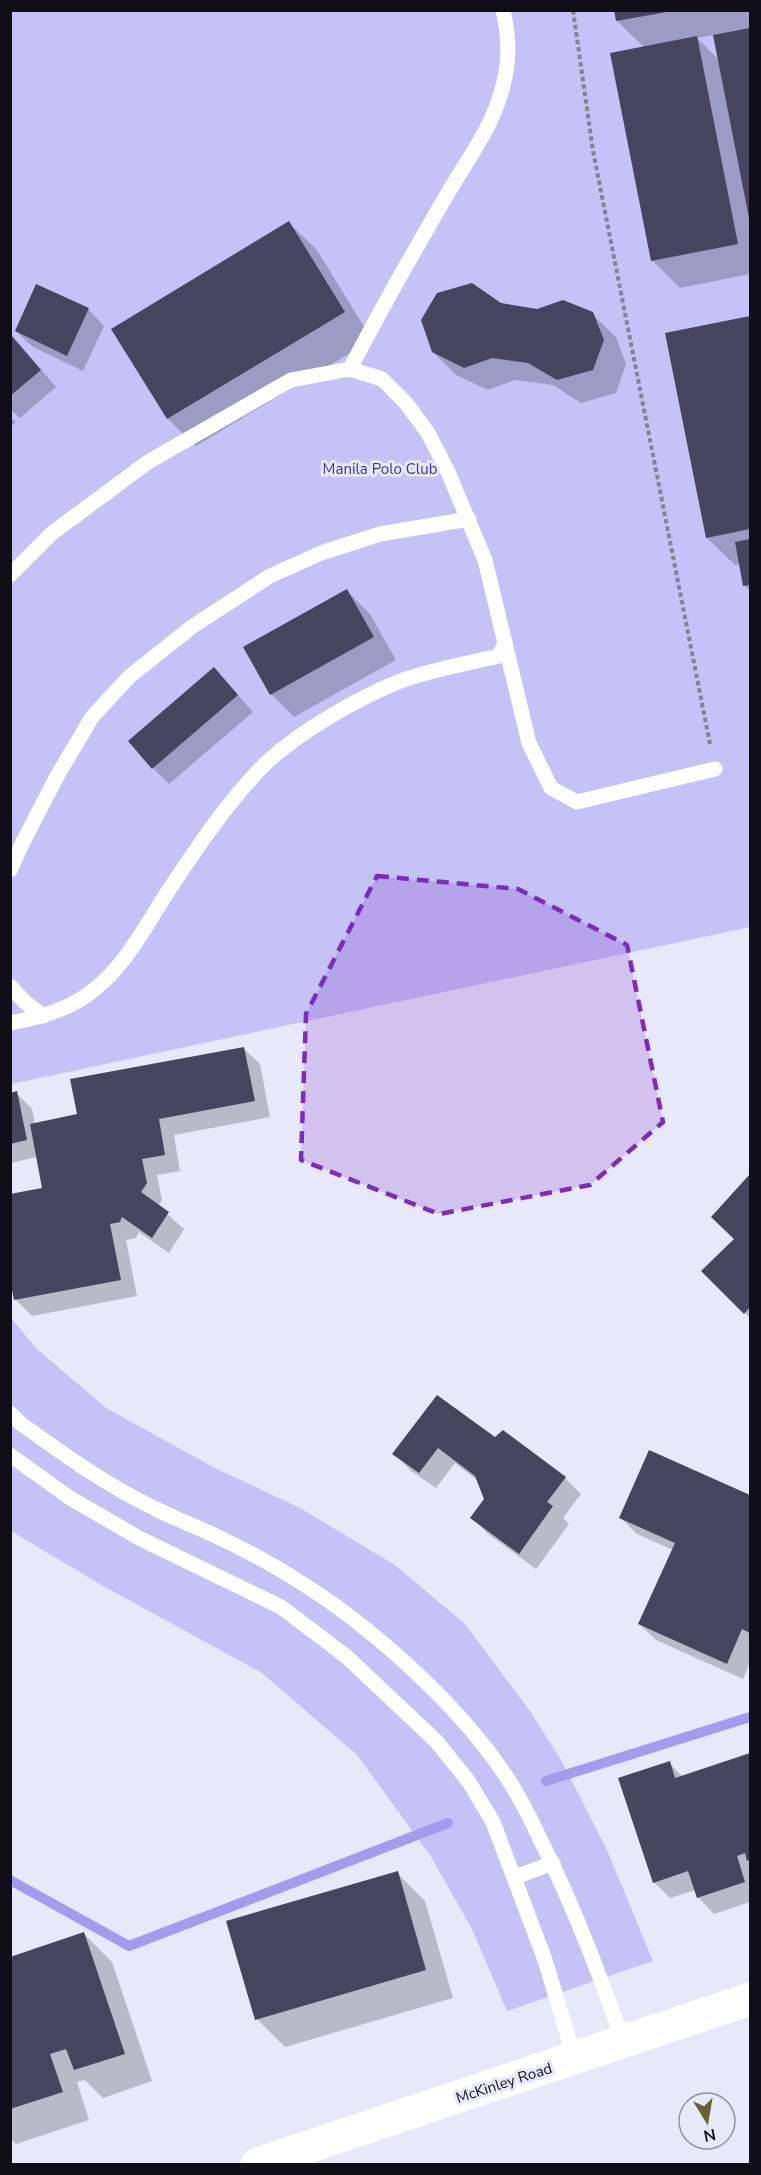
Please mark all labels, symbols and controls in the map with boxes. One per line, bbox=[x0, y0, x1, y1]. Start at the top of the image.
park label: Manila Polo Club bbox=[323, 459, 438, 479]
street label: McKinley Road bbox=[453, 2058, 555, 2108]
north arrow bbox=[677, 2091, 737, 2151]
text: N bbox=[702, 2123, 718, 2147]

